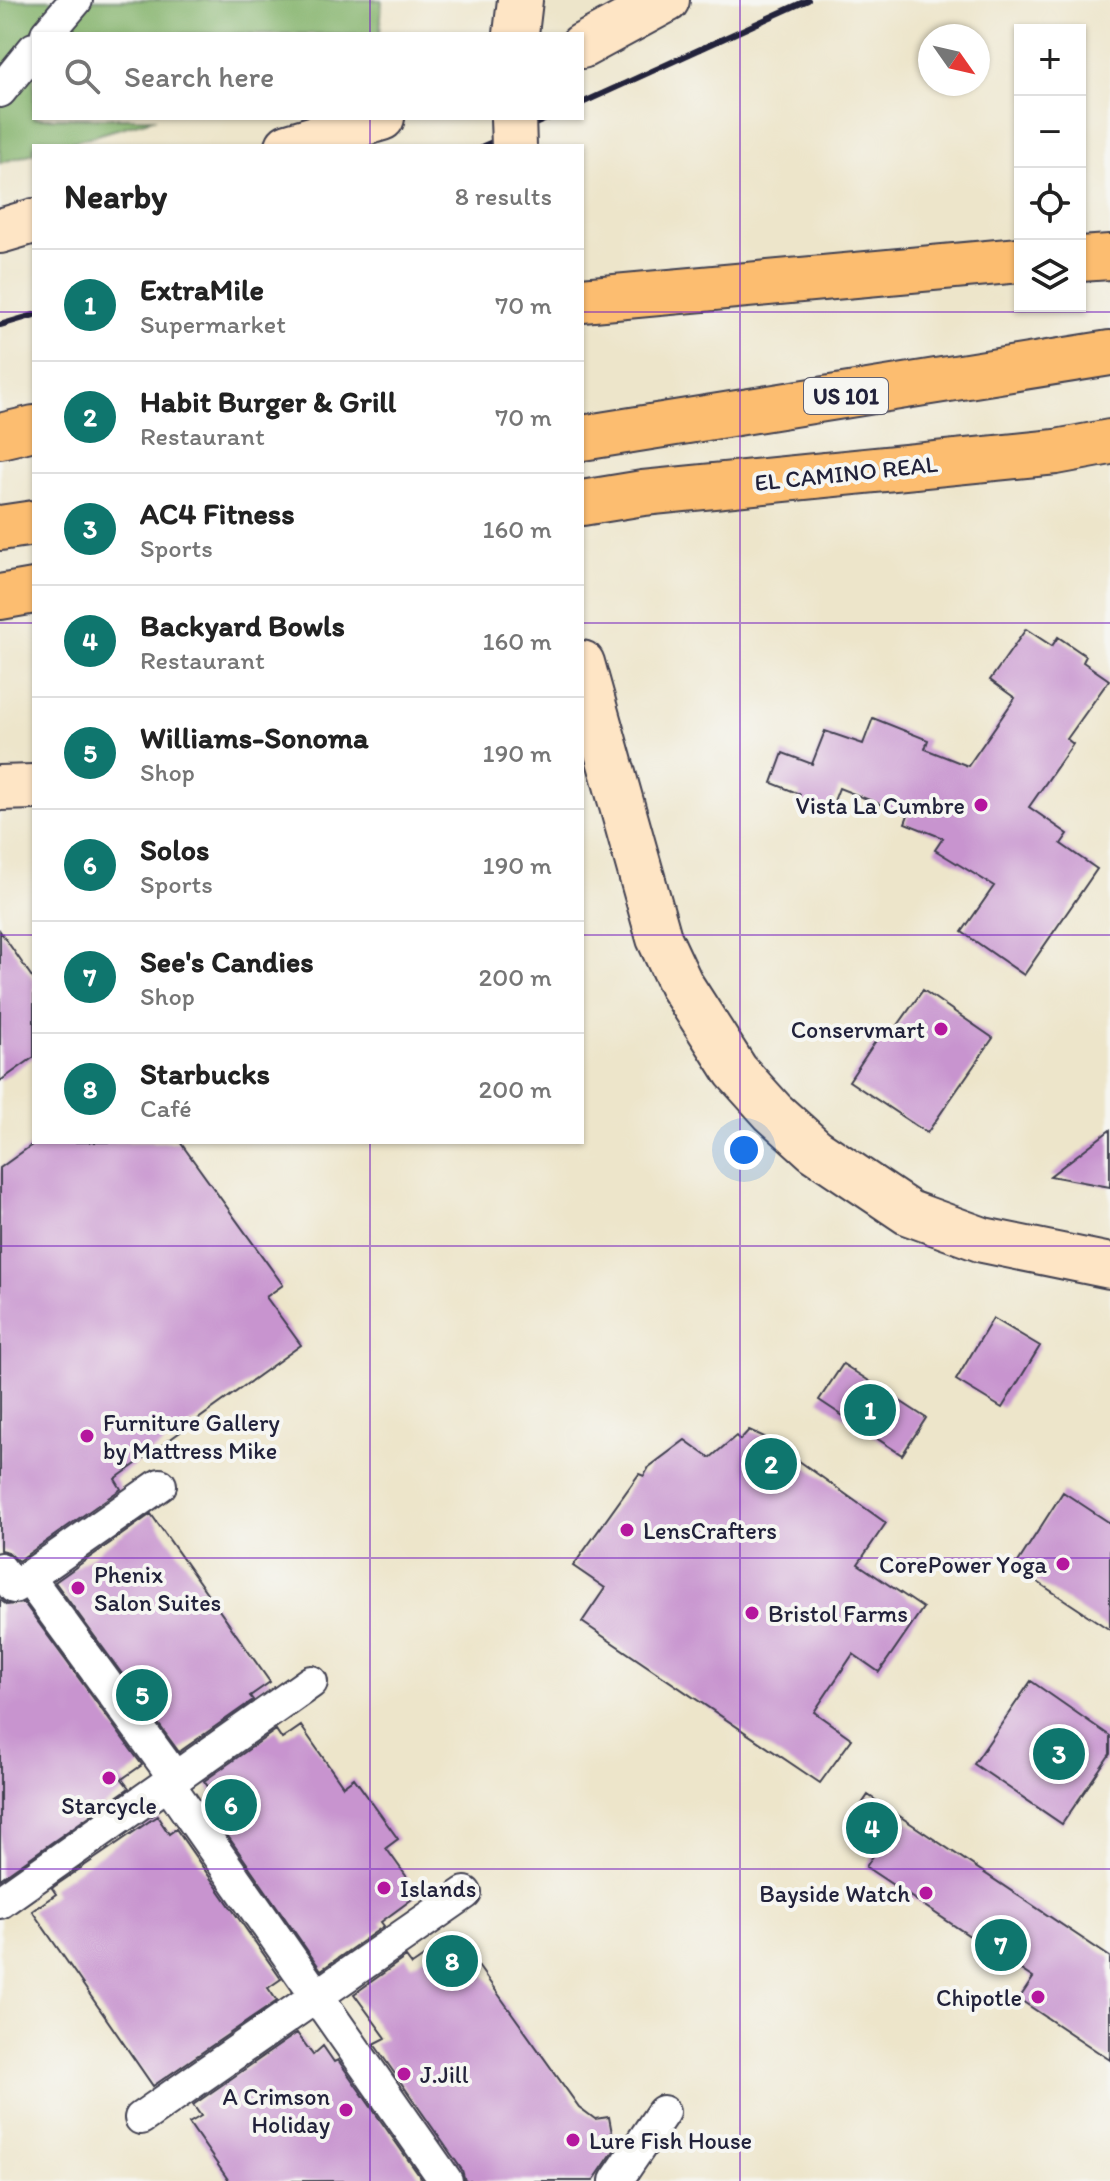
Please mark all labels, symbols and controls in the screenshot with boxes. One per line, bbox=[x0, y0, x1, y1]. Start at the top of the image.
north arrow bbox=[918, 24, 990, 96]
map controls bbox=[1014, 24, 1086, 312]
button: + bbox=[1014, 24, 1086, 96]
search box bbox=[32, 32, 584, 120]
icon: search bbox=[60, 54, 104, 98]
text: Search here bbox=[124, 58, 274, 95]
button: − bbox=[1014, 96, 1086, 168]
button: locate bbox=[1014, 168, 1086, 240]
text: Nearby bbox=[64, 176, 167, 217]
text: 8 results bbox=[455, 180, 552, 212]
button: layers bbox=[1014, 240, 1086, 312]
text: ExtraMile bbox=[140, 271, 264, 308]
text: 1 bbox=[84, 289, 96, 321]
text: 70 m bbox=[495, 289, 552, 321]
text: Supermarket bbox=[140, 308, 286, 340]
road number: US 101 bbox=[804, 378, 888, 414]
text: Habit Burger & Grill bbox=[140, 383, 396, 420]
text: 2 bbox=[83, 401, 97, 433]
text: 70 m bbox=[495, 401, 552, 433]
text: Restaurant bbox=[140, 420, 265, 452]
street label: EL CAMINO REAL bbox=[753, 449, 939, 497]
text: AC4 Fitness bbox=[140, 495, 295, 532]
text: 3 bbox=[83, 513, 97, 545]
text: 160 m bbox=[482, 513, 552, 545]
text: Sports bbox=[140, 532, 213, 564]
text: Backyard Bowls bbox=[140, 607, 345, 644]
text: 4 bbox=[82, 625, 98, 657]
text: 160 m bbox=[482, 625, 552, 657]
text: Restaurant bbox=[140, 644, 265, 676]
text: Williams-Sonoma bbox=[140, 719, 368, 756]
text: 5 bbox=[83, 737, 97, 769]
text: 190 m bbox=[483, 737, 552, 769]
text: Shop bbox=[140, 756, 195, 788]
place label: Vista La Cumbre bbox=[796, 791, 965, 820]
marker: Vista La Cumbre bbox=[972, 796, 990, 814]
text: Solos bbox=[140, 831, 209, 868]
text: 6 bbox=[83, 849, 97, 881]
text: 190 m bbox=[483, 849, 552, 881]
text: Sports bbox=[140, 868, 213, 900]
text: See's Candies bbox=[140, 943, 314, 980]
text: 7 bbox=[84, 961, 96, 993]
text: 200 m bbox=[479, 961, 552, 993]
text: Shop bbox=[140, 980, 195, 1012]
place label: Conservmart bbox=[791, 1015, 925, 1044]
marker: Conservmart bbox=[932, 1020, 950, 1038]
text: Starbucks bbox=[140, 1055, 270, 1092]
text: 8 bbox=[83, 1073, 97, 1105]
text: 200 m bbox=[479, 1073, 552, 1105]
text: Café bbox=[140, 1092, 192, 1124]
your location bbox=[724, 1130, 764, 1170]
pin: 1 bbox=[844, 1380, 896, 1440]
place label: Furniture Gallery by Mattress Mike bbox=[103, 1408, 280, 1465]
marker: Furniture Gallery by Mattress Mike bbox=[78, 1427, 96, 1445]
pin: 2 bbox=[745, 1434, 797, 1494]
place label: LensCrafters bbox=[643, 1516, 777, 1545]
marker: LensCrafters bbox=[618, 1521, 636, 1539]
place label: CorePower Yoga bbox=[879, 1550, 1048, 1579]
marker: CorePower Yoga bbox=[1054, 1555, 1072, 1573]
place label: Phenix Salon Suites bbox=[94, 1560, 221, 1617]
marker: Phenix Salon Suites bbox=[69, 1579, 87, 1597]
place label: Bristol Farms bbox=[768, 1599, 908, 1628]
marker: Bristol Farms bbox=[743, 1604, 761, 1622]
pin: 5 bbox=[116, 1665, 168, 1725]
pin: 3 bbox=[1033, 1724, 1085, 1784]
marker: Starcycle bbox=[100, 1769, 118, 1787]
pin: 6 bbox=[205, 1775, 257, 1835]
place label: Starcycle bbox=[61, 1791, 157, 1820]
pin: 4 bbox=[846, 1798, 898, 1858]
place label: Islands bbox=[400, 1874, 476, 1903]
marker: Islands bbox=[375, 1879, 393, 1897]
place label: Bayside Watch bbox=[759, 1879, 910, 1908]
marker: Bayside Watch bbox=[917, 1884, 935, 1902]
pin: 7 bbox=[975, 1915, 1027, 1975]
pin: 8 bbox=[426, 1931, 478, 1991]
place label: Chipotle bbox=[936, 1983, 1022, 2012]
marker: Chipotle bbox=[1029, 1988, 1047, 2006]
place label: J.Jill bbox=[420, 2060, 469, 2089]
marker: J.Jill bbox=[395, 2065, 413, 2083]
place label: A Crimson Holiday bbox=[222, 2082, 331, 2139]
marker: A Crimson Holiday bbox=[337, 2101, 355, 2119]
place label: Lure Fish House bbox=[589, 2126, 752, 2155]
marker: Lure Fish House bbox=[564, 2131, 582, 2149]

